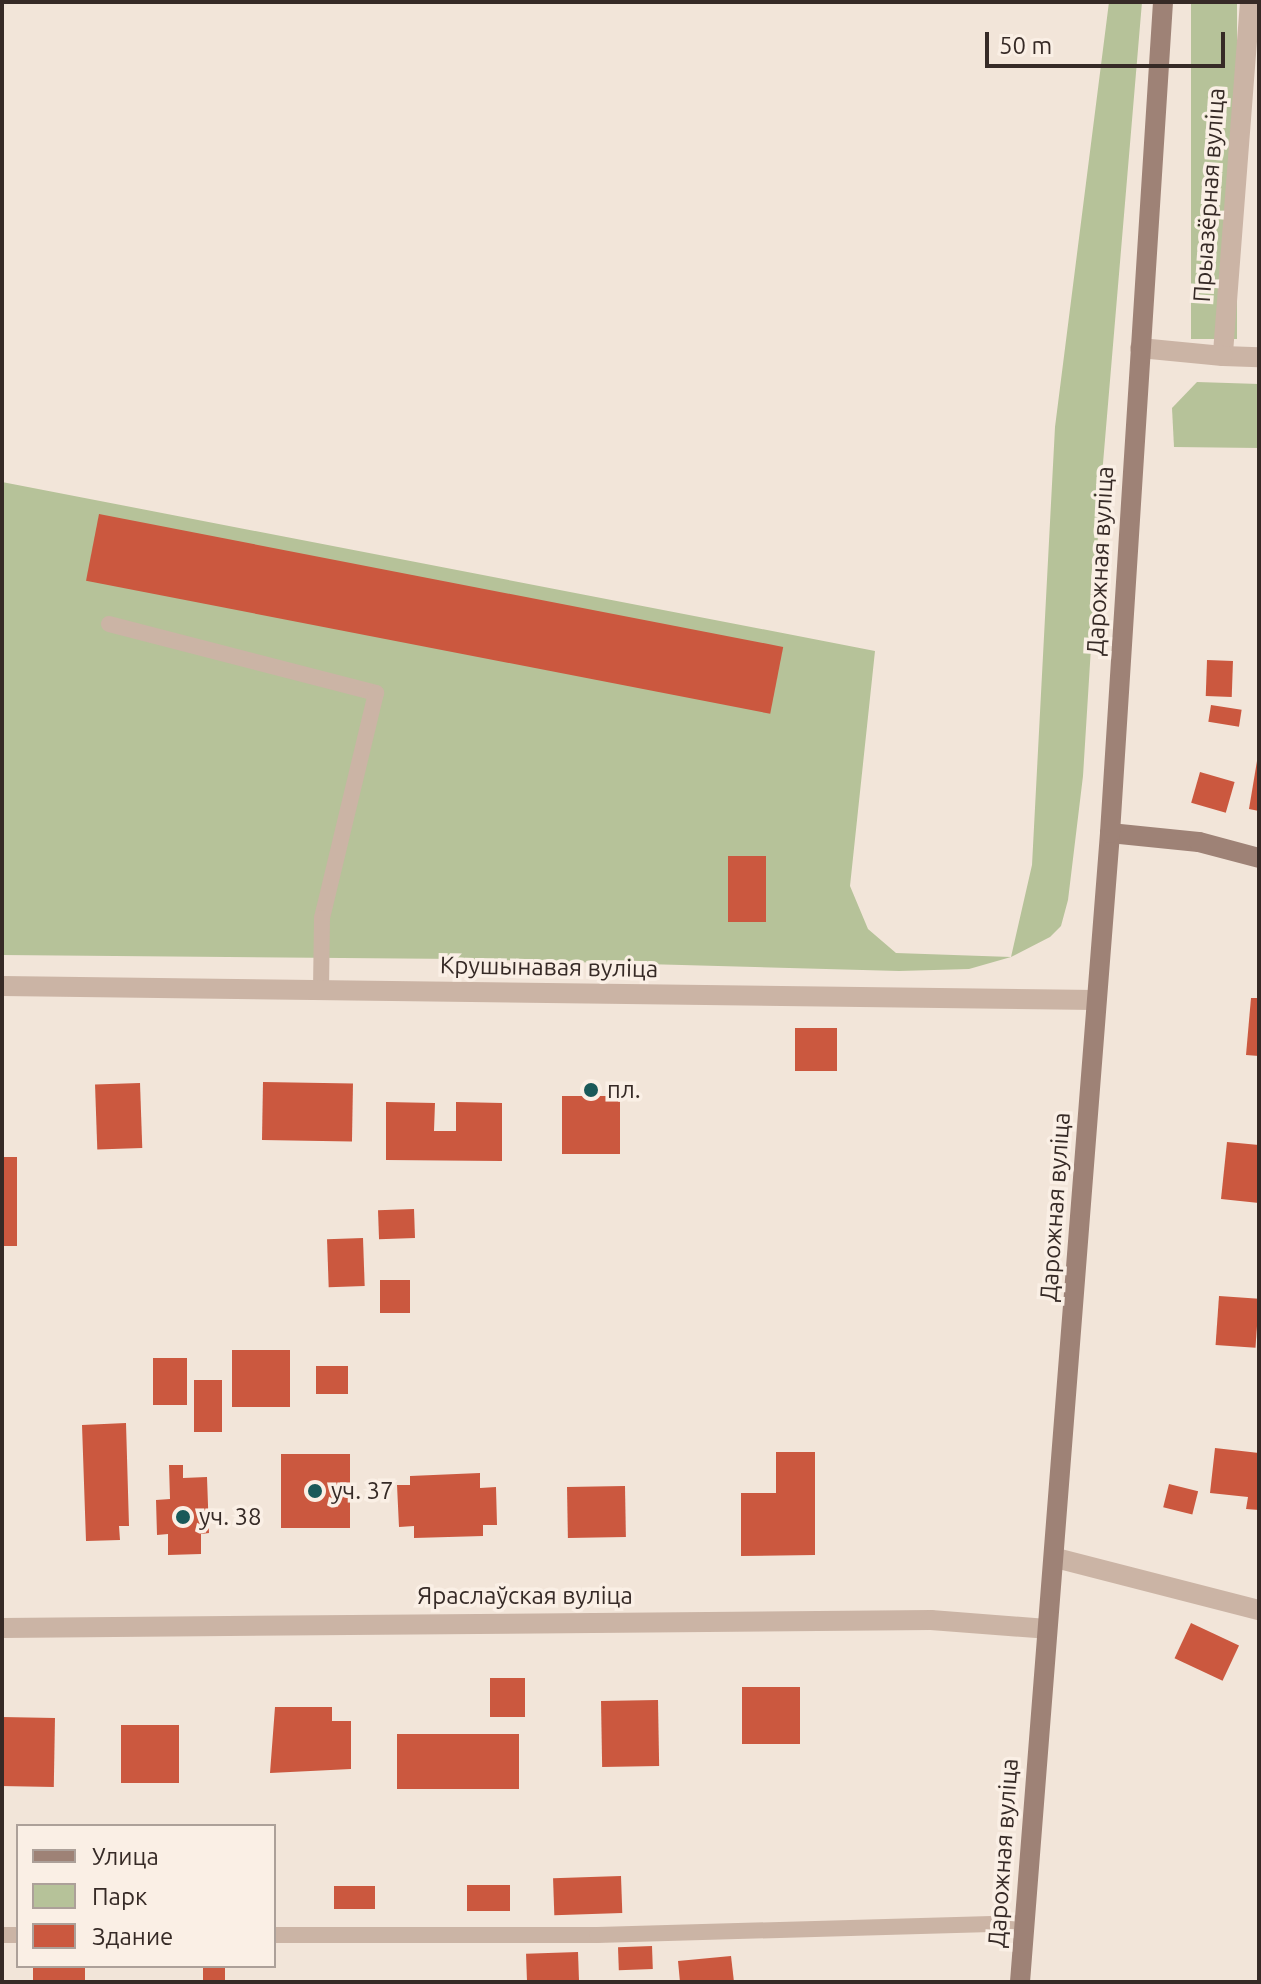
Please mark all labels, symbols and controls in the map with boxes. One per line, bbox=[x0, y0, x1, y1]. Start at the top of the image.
scale bar bbox=[989, 16, 1229, 66]
text: 50 m bbox=[999, 32, 1052, 59]
street label: Прыазёрная вуліца bbox=[1187, 87, 1231, 303]
street label: Дарожная вуліца bbox=[1081, 465, 1119, 657]
street label: Крушынавая вуліца bbox=[440, 951, 658, 983]
place label: пл. bbox=[607, 1076, 641, 1104]
marker: пл. bbox=[582, 1081, 600, 1099]
street label: Дарожная вуліца bbox=[1034, 1111, 1076, 1303]
place label: уч. 37 bbox=[331, 1477, 394, 1505]
marker: уч. 37 bbox=[306, 1482, 324, 1500]
place label: уч. 38 bbox=[199, 1503, 262, 1531]
marker: уч. 38 bbox=[174, 1508, 192, 1526]
street label: Яраслаўская вуліца bbox=[417, 1582, 633, 1610]
street label: Дарожная вуліца bbox=[982, 1757, 1024, 1949]
legend bbox=[16, 1824, 276, 1968]
text: Улица bbox=[92, 1843, 159, 1870]
text: Парк bbox=[92, 1883, 147, 1910]
text: Здание bbox=[92, 1923, 173, 1950]

